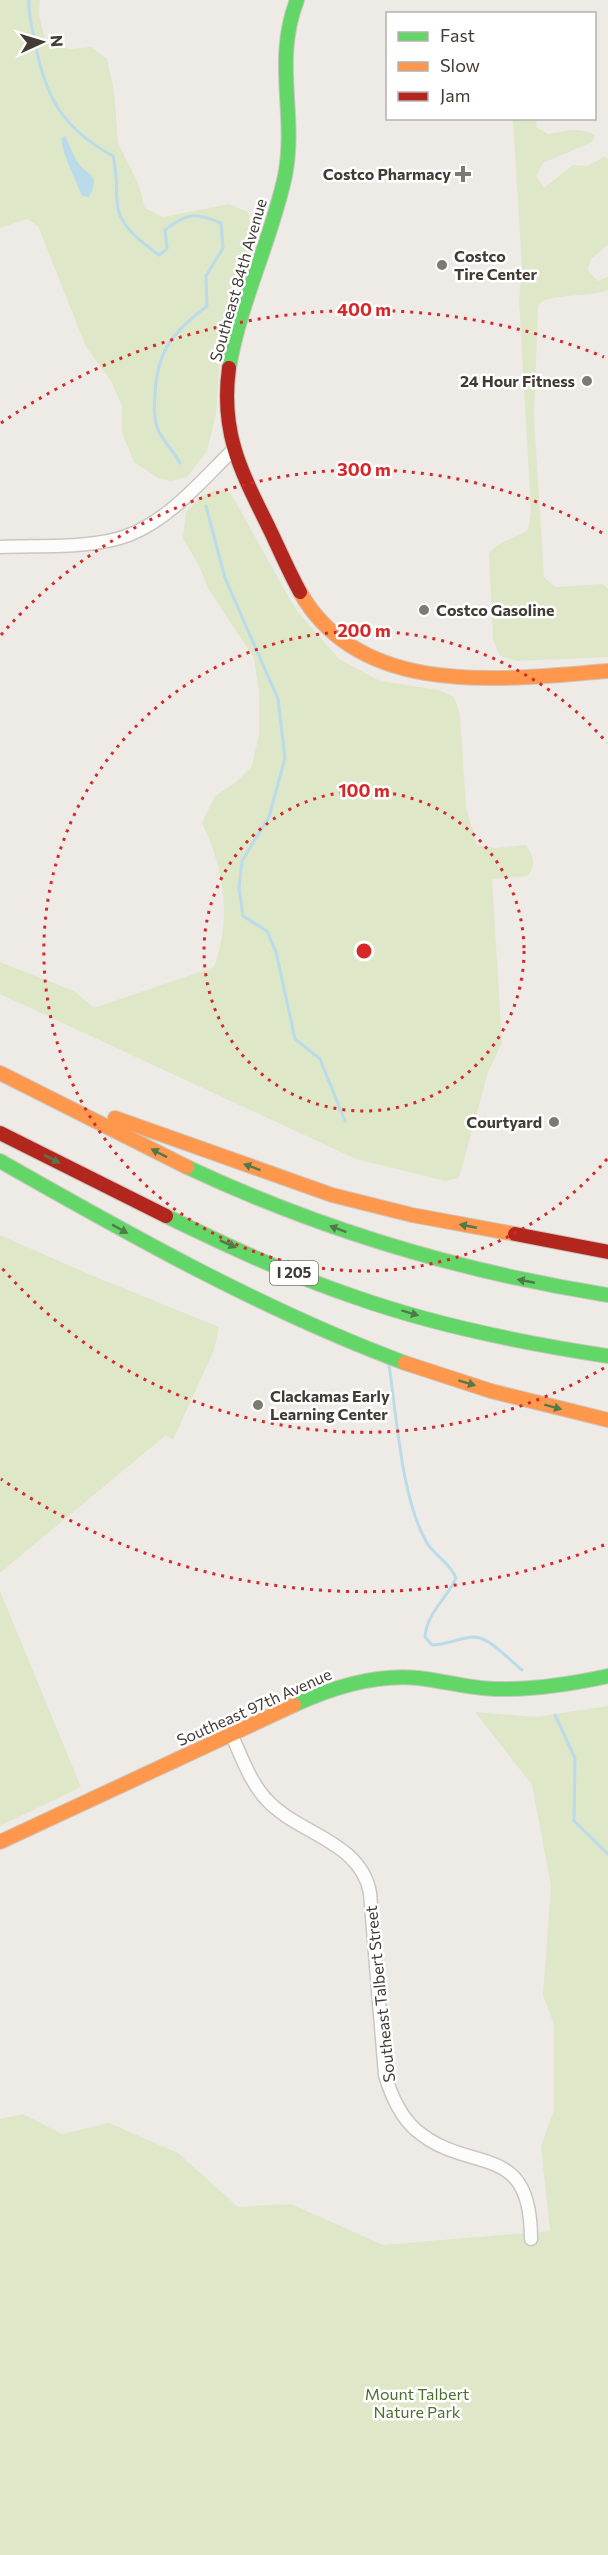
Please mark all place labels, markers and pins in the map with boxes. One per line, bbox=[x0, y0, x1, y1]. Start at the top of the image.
place label: Costco Pharmacy bbox=[323, 164, 451, 183]
marker: Costco Pharmacy bbox=[456, 167, 470, 181]
place label: Costco Tire Center bbox=[454, 246, 537, 283]
marker: Costco Tire Center bbox=[435, 258, 449, 272]
place label: 24 Hour Fitness bbox=[460, 371, 575, 390]
marker: 24 Hour Fitness bbox=[580, 374, 594, 388]
place label: Costco Gasoline bbox=[436, 600, 554, 619]
marker: Costco Gasoline bbox=[417, 603, 431, 617]
centre of rings bbox=[354, 941, 374, 961]
place label: Courtyard bbox=[466, 1112, 542, 1131]
marker: Courtyard bbox=[547, 1115, 561, 1129]
place label: Clackamas Early Learning Center bbox=[270, 1386, 390, 1423]
marker: Clackamas Early Learning Center bbox=[251, 1398, 265, 1412]

